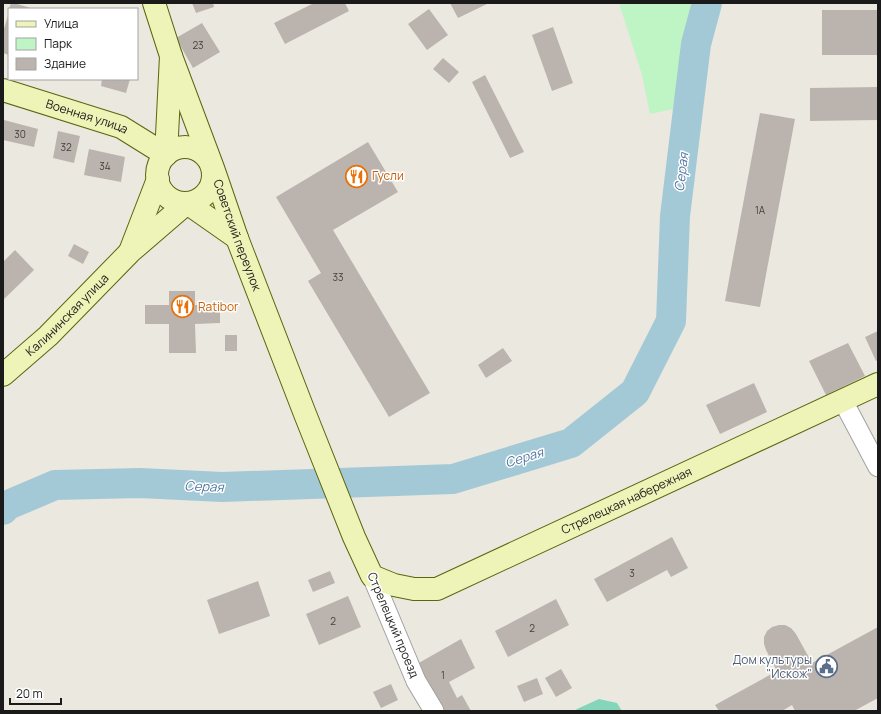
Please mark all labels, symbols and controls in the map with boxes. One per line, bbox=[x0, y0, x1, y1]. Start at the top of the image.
legend bbox=[8, 8, 138, 80]
text: Улица bbox=[44, 15, 78, 32]
text: Парк bbox=[44, 35, 73, 52]
house number: 23 bbox=[192, 38, 204, 52]
text: Здание bbox=[44, 55, 86, 72]
street label: Военная улица bbox=[44, 95, 132, 137]
house number: 30 bbox=[14, 127, 26, 141]
house number: 32 bbox=[60, 140, 72, 154]
water label: Серая bbox=[670, 150, 693, 192]
house number: 34 bbox=[99, 159, 111, 173]
restaurant icon: Гусли bbox=[343, 163, 369, 189]
place label: Гусли bbox=[372, 167, 404, 184]
street label: Советский переулок bbox=[210, 177, 266, 294]
house number: 1А bbox=[755, 203, 766, 217]
street label: Калининская улица bbox=[22, 270, 112, 360]
house number: 33 bbox=[332, 270, 344, 284]
restaurant icon: Ratibor bbox=[170, 294, 196, 320]
place label: Ratibor bbox=[198, 298, 239, 315]
water label: Серая bbox=[503, 442, 547, 471]
street label: Стрелецкая набережная bbox=[558, 463, 695, 538]
water label: Серая bbox=[184, 476, 226, 496]
house number: 3 bbox=[629, 566, 635, 580]
street label: Стрелецкий проезд bbox=[364, 569, 423, 680]
house number: 2 bbox=[330, 614, 336, 628]
house number: 2 bbox=[529, 621, 535, 635]
place label: Дом культуры "Искож" bbox=[733, 651, 812, 682]
public building icon: Дом культуры "Искож" bbox=[814, 654, 840, 680]
house number: 1 bbox=[441, 668, 445, 682]
scale bar bbox=[10, 680, 61, 706]
text: 20 m bbox=[16, 685, 43, 702]

